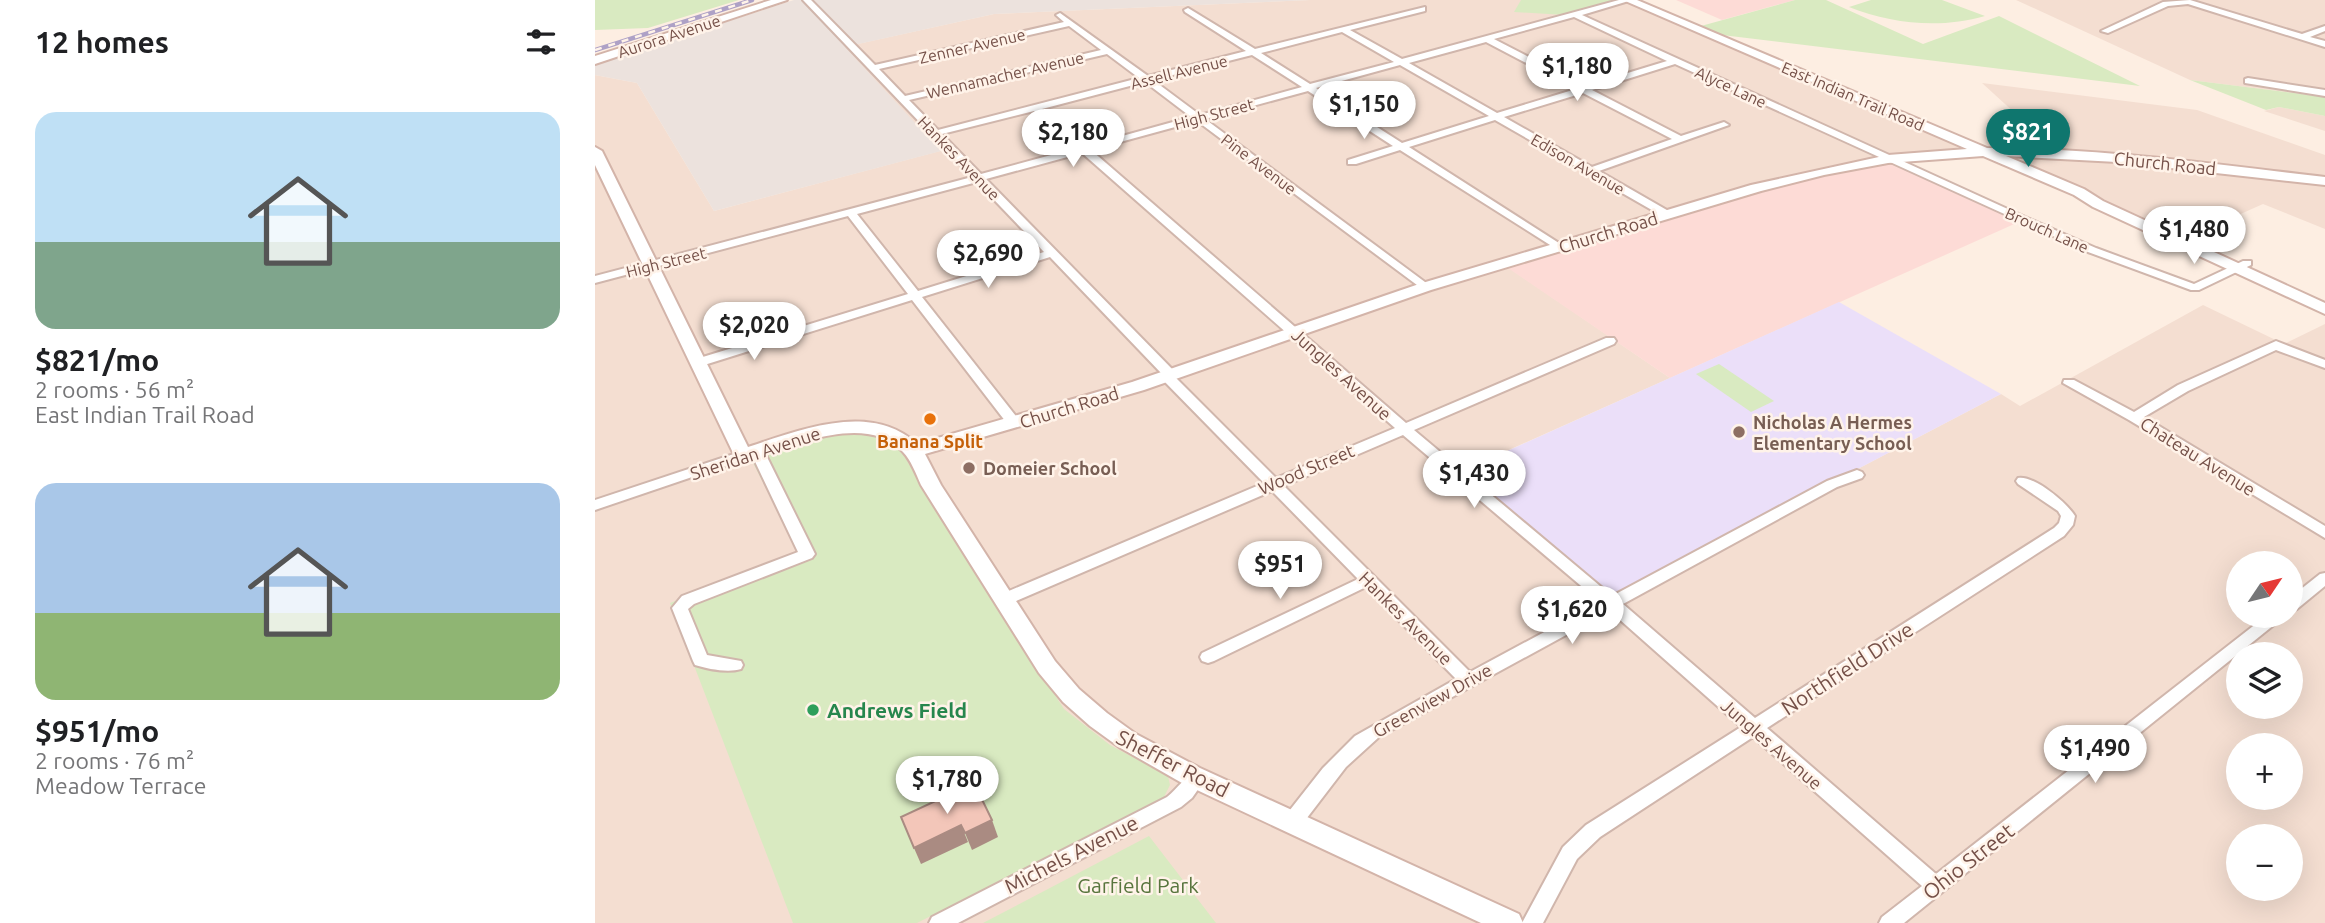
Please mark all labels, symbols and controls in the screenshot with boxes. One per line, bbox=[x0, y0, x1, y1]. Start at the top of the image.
street label: Aurora Avenue bbox=[615, 11, 723, 61]
icon: filters bbox=[522, 23, 560, 61]
text: 12 homes bbox=[35, 25, 169, 59]
street label: Zenner Avenue bbox=[917, 25, 1027, 67]
pin: $1,180 bbox=[1520, 43, 1634, 103]
street label: Wennamacher Avenue bbox=[925, 48, 1085, 102]
street label: Assell Avenue bbox=[1129, 51, 1229, 93]
text: $1,180 bbox=[1542, 53, 1612, 78]
street label: East Indian Trail Road bbox=[1779, 58, 1927, 134]
street label: Alyce Lane bbox=[1693, 63, 1769, 111]
pin: $1,150 bbox=[1307, 82, 1421, 141]
text: $1,150 bbox=[1329, 91, 1399, 116]
street label: High Street bbox=[1172, 95, 1256, 133]
pin: $2,180 bbox=[1016, 110, 1130, 169]
pin: $821 bbox=[1987, 110, 2069, 169]
street label: Hankes Avenue bbox=[914, 112, 1004, 204]
text: $2,180 bbox=[1038, 119, 1108, 144]
text: $821 bbox=[2002, 119, 2054, 144]
street label: Pine Avenue bbox=[1218, 130, 1300, 198]
street label: Edison Avenue bbox=[1528, 130, 1628, 198]
street label: Church Road bbox=[2113, 148, 2217, 178]
icon: home bbox=[235, 158, 361, 284]
street label: Brouch Lane bbox=[2003, 204, 2091, 256]
pin: $1,480 bbox=[2137, 206, 2251, 266]
street label: Church Road bbox=[1556, 207, 1660, 257]
text: $1,480 bbox=[2159, 216, 2229, 241]
pin: $2,690 bbox=[931, 230, 1045, 290]
text: $2,690 bbox=[953, 240, 1023, 265]
street label: High Street bbox=[624, 243, 709, 281]
pin: $2,020 bbox=[697, 302, 811, 362]
text: $2,020 bbox=[719, 312, 789, 337]
street label: Jungles Avenue bbox=[1288, 324, 1396, 424]
text: $821/mo bbox=[35, 343, 159, 377]
text: 2 rooms · 56 m² bbox=[35, 377, 194, 402]
street label: Church Road bbox=[1017, 382, 1121, 432]
text: East Indian Trail Road bbox=[35, 402, 255, 427]
marker: Banana Split bbox=[922, 411, 938, 427]
place label: Nicholas A Hermes Elementary School bbox=[1753, 412, 1912, 453]
street label: Chateau Avenue bbox=[2137, 413, 2259, 499]
street label: Sheridan Avenue bbox=[687, 423, 823, 483]
marker: Nicholas A Hermes Elementary School bbox=[1731, 424, 1747, 440]
place label: Banana Split bbox=[877, 431, 983, 451]
street label: Wood Street bbox=[1255, 440, 1357, 498]
pin: $1,430 bbox=[1417, 450, 1531, 510]
place label: Domeier School bbox=[983, 458, 1117, 478]
marker: Domeier School bbox=[961, 460, 977, 476]
text: $1,430 bbox=[1439, 460, 1509, 485]
icon: home bbox=[235, 529, 361, 655]
pin: $951 bbox=[1239, 542, 1321, 601]
text: $951 bbox=[1254, 551, 1306, 576]
north arrow bbox=[2226, 551, 2303, 628]
map controls bbox=[2226, 551, 2303, 901]
street label: Hankes Avenue bbox=[1355, 567, 1457, 669]
pin: $1,620 bbox=[1515, 586, 1629, 646]
text: $1,620 bbox=[1537, 596, 1607, 621]
street label: Northfield Drive bbox=[1777, 616, 1917, 720]
button: layers bbox=[2226, 642, 2303, 719]
street label: Greenview Drive bbox=[1369, 659, 1495, 741]
street label: Jungles Avenue bbox=[1718, 695, 1826, 793]
place label: Andrews Field bbox=[827, 698, 967, 722]
marker: Andrews Field bbox=[805, 702, 821, 718]
text: $951/mo bbox=[35, 714, 159, 748]
street label: Sheffer Road bbox=[1113, 724, 1233, 802]
pin: $1,490 bbox=[2038, 726, 2152, 785]
button: + bbox=[2226, 733, 2303, 810]
text: $1,490 bbox=[2060, 735, 2130, 760]
text: 2 rooms · 76 m² bbox=[35, 748, 194, 773]
pin: $1,780 bbox=[890, 756, 1004, 816]
text: $1,780 bbox=[912, 766, 982, 791]
text: Meadow Terrace bbox=[35, 773, 206, 798]
street label: Michels Avenue bbox=[1000, 810, 1142, 898]
street label: Ohio Street bbox=[1918, 818, 2018, 904]
button: − bbox=[2226, 824, 2303, 901]
park label: Garfield Park bbox=[1077, 873, 1199, 897]

